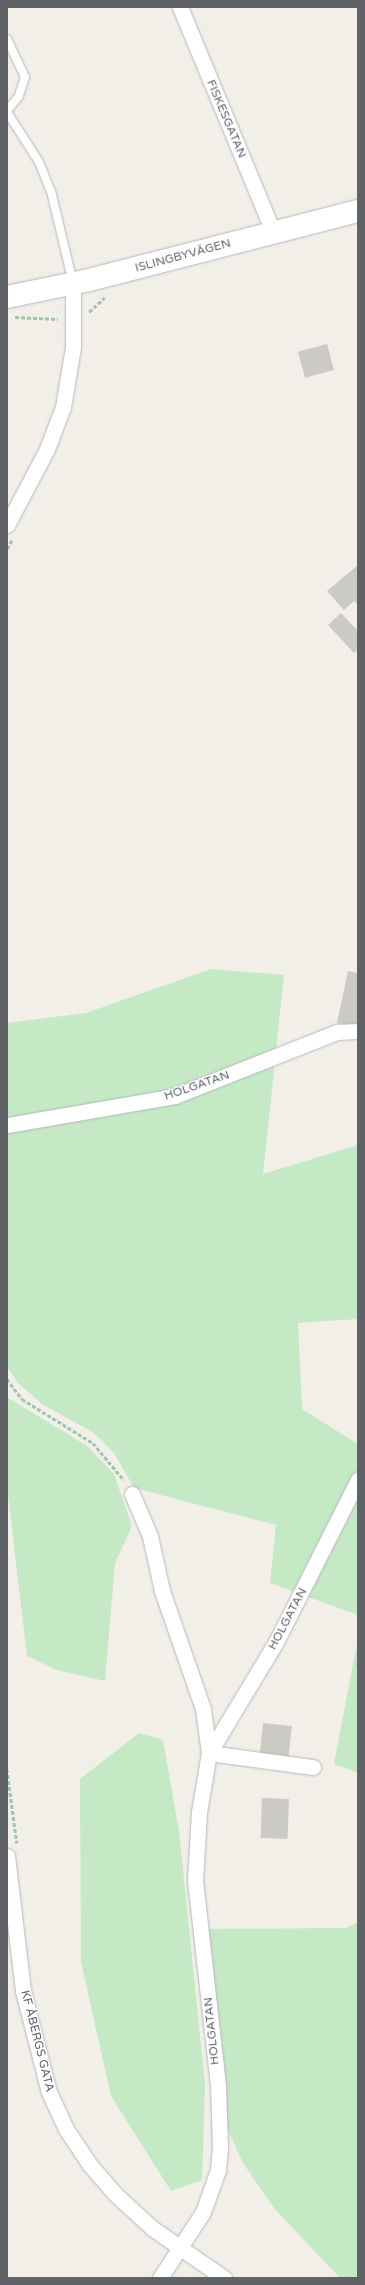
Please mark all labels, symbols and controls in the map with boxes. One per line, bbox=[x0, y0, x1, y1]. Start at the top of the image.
street label: FISKESGATAN bbox=[203, 78, 249, 160]
street label: ISLINGBYVÄGEN bbox=[134, 236, 232, 276]
street label: HOLGATAN bbox=[162, 1068, 232, 1104]
street label: HOLGATAN bbox=[266, 1586, 310, 1652]
street label: KF ÅBERGS GATA bbox=[17, 1989, 57, 2093]
street label: HOLGATAN bbox=[201, 1996, 223, 2066]

